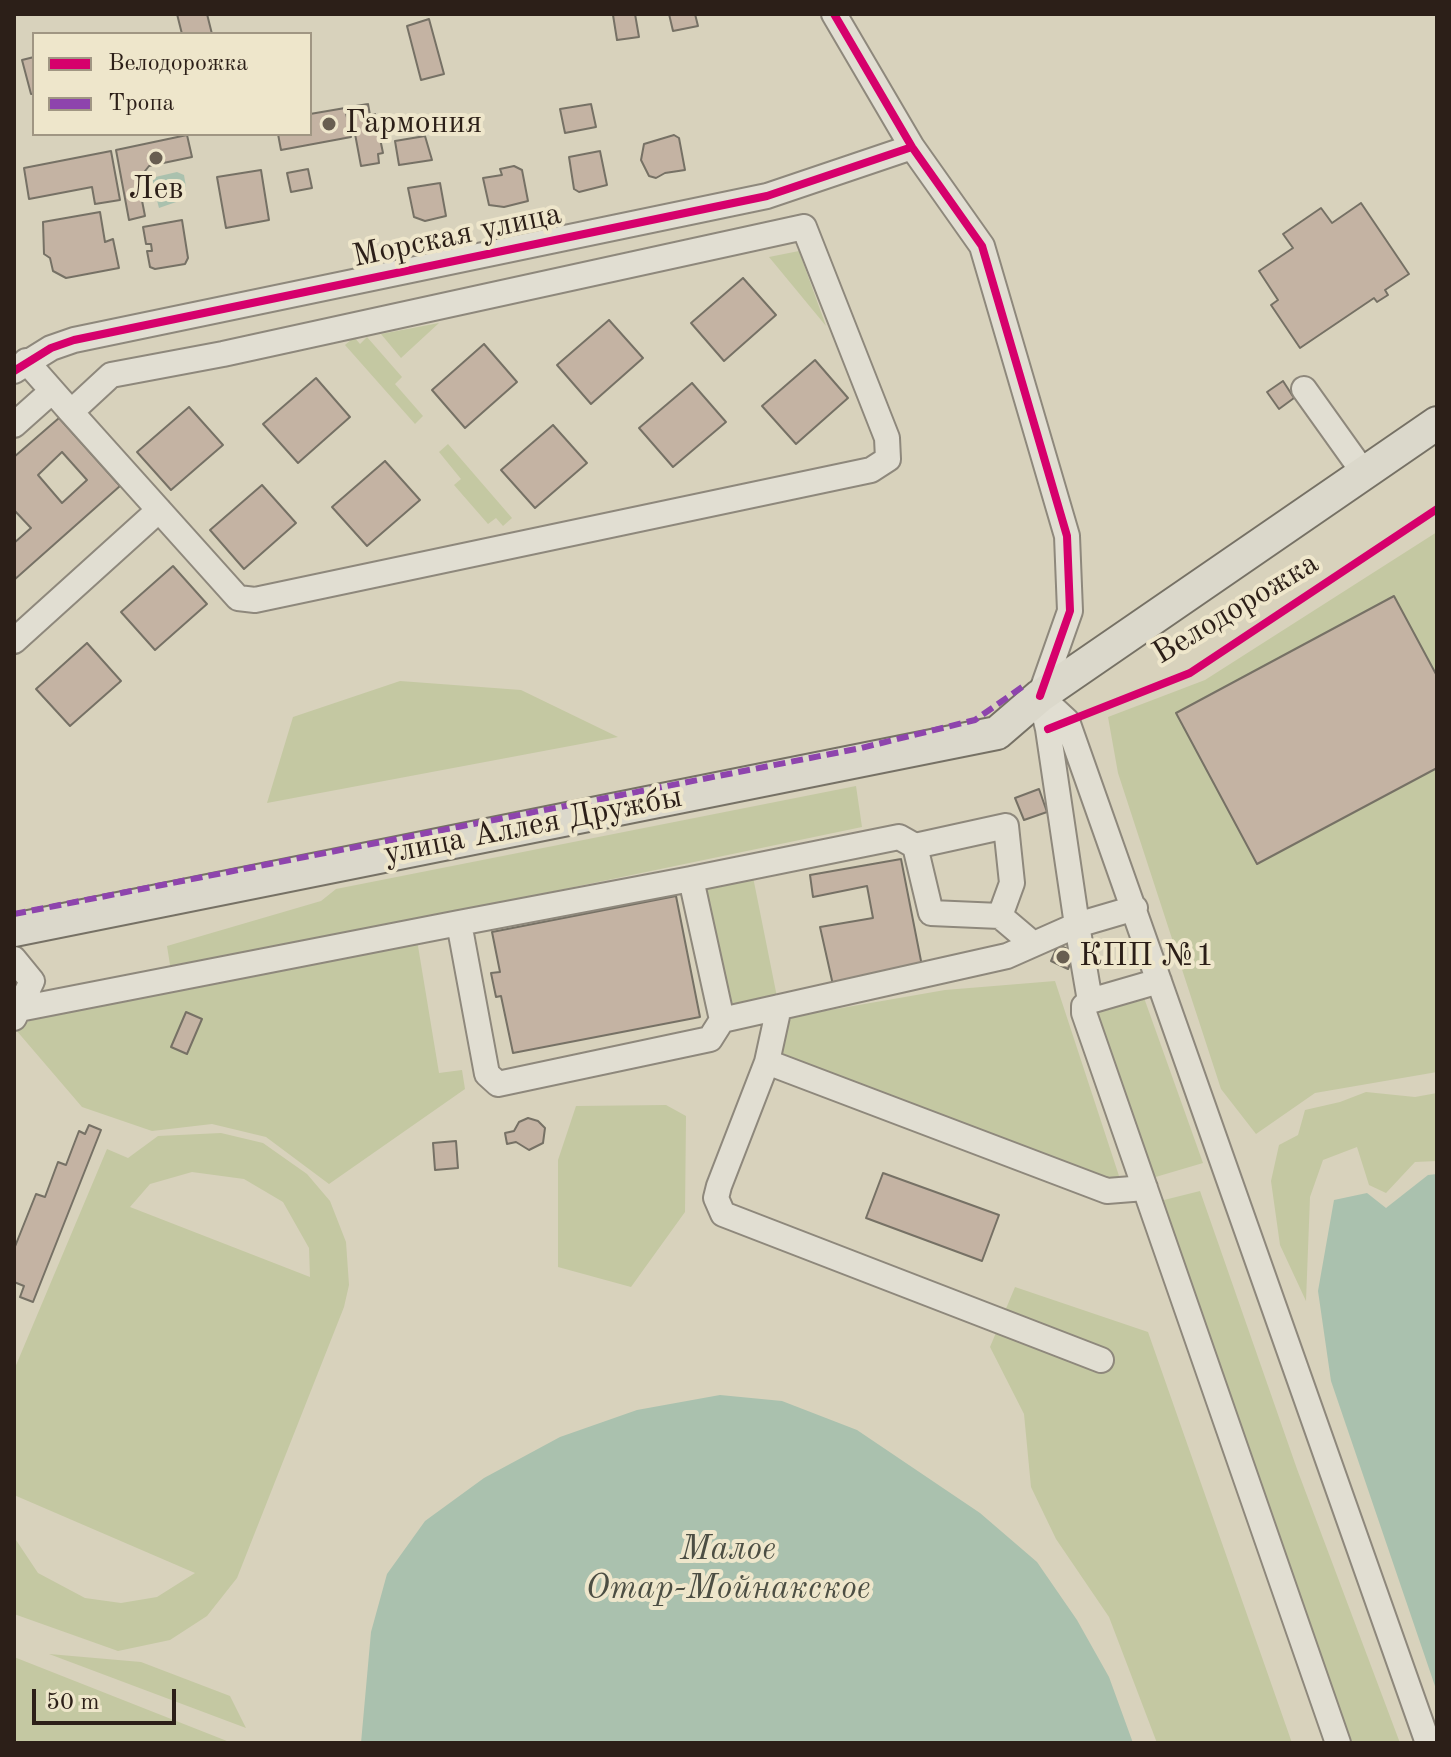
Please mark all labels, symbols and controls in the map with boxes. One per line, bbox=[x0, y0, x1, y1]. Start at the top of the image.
legend bbox=[32, 32, 312, 136]
text: Велодорожка bbox=[108, 52, 248, 76]
text: Тропа bbox=[108, 92, 174, 116]
place label: Гармония bbox=[345, 105, 482, 143]
marker: Гармония bbox=[320, 115, 338, 133]
marker: Лев bbox=[147, 149, 165, 167]
place label: Лев bbox=[129, 171, 183, 209]
street label: Морская улица bbox=[349, 195, 565, 277]
street label: Велодорожка bbox=[1146, 544, 1326, 674]
street label: улица Аллея Дружбы bbox=[381, 778, 685, 874]
place label: КПП №1 bbox=[1079, 938, 1214, 976]
marker: КПП №1 bbox=[1054, 948, 1072, 966]
water label: Малое Отар-Мойнакское bbox=[585, 1530, 871, 1610]
scale bar bbox=[36, 1673, 180, 1723]
text: 50 m bbox=[46, 1691, 100, 1715]

